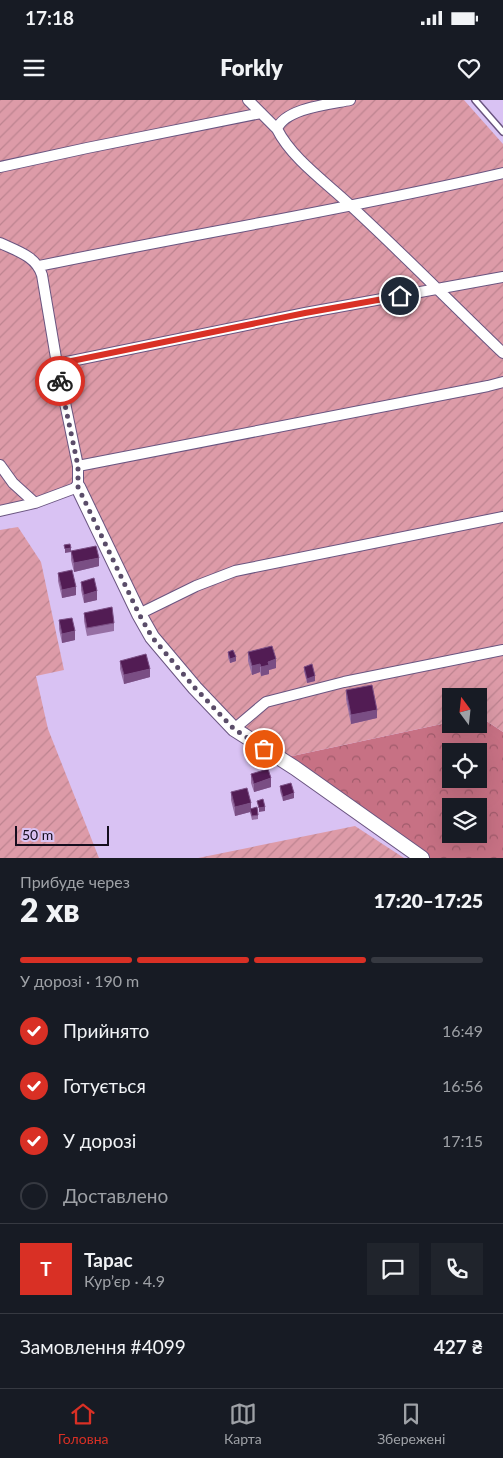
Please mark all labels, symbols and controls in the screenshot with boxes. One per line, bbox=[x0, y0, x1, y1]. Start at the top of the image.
text: 17:18 bbox=[25, 6, 74, 29]
icon: menu bbox=[20, 54, 48, 82]
text: Forkly bbox=[220, 54, 283, 81]
icon: heart bbox=[455, 54, 483, 82]
pin bbox=[379, 275, 421, 317]
icon: home bbox=[386, 282, 414, 310]
courier bbox=[35, 356, 85, 406]
icon: bike bbox=[46, 367, 74, 395]
north arrow bbox=[442, 688, 488, 732]
map controls bbox=[442, 688, 487, 843]
pin bbox=[243, 728, 285, 770]
icon: bag bbox=[250, 735, 278, 763]
button: locate bbox=[442, 743, 487, 788]
button: layers bbox=[442, 798, 487, 843]
scale bar bbox=[15, 823, 109, 846]
text: 50 m bbox=[22, 826, 53, 843]
text: Прибуде через bbox=[20, 872, 130, 891]
text: 17:20–17:25 bbox=[374, 889, 483, 912]
text: 2 хв bbox=[20, 890, 80, 929]
text: У дорозі · 190 m bbox=[20, 971, 139, 990]
icon: check bbox=[20, 1017, 48, 1045]
text: Прийнято bbox=[63, 1019, 149, 1042]
text: 16:49 bbox=[442, 1021, 483, 1040]
icon: check bbox=[20, 1072, 48, 1100]
text: Готується bbox=[63, 1074, 146, 1097]
text: 16:56 bbox=[442, 1076, 483, 1095]
icon: check bbox=[20, 1127, 48, 1155]
text: У дорозі bbox=[63, 1129, 136, 1152]
text: 17:15 bbox=[442, 1131, 483, 1150]
text: Доставлено bbox=[63, 1184, 168, 1207]
button: chat bbox=[367, 1243, 419, 1295]
button: phone bbox=[431, 1243, 483, 1295]
text: Тарас bbox=[84, 1248, 133, 1271]
text: Т bbox=[40, 1257, 52, 1280]
text: Кур’єр · 4.9 bbox=[84, 1271, 165, 1290]
text: Замовлення #4099 bbox=[20, 1335, 186, 1358]
text: 427 ₴ bbox=[434, 1335, 483, 1358]
tab: Головна bbox=[58, 1400, 108, 1447]
tab: Карта bbox=[224, 1400, 262, 1447]
tab: Збережені bbox=[377, 1400, 445, 1447]

